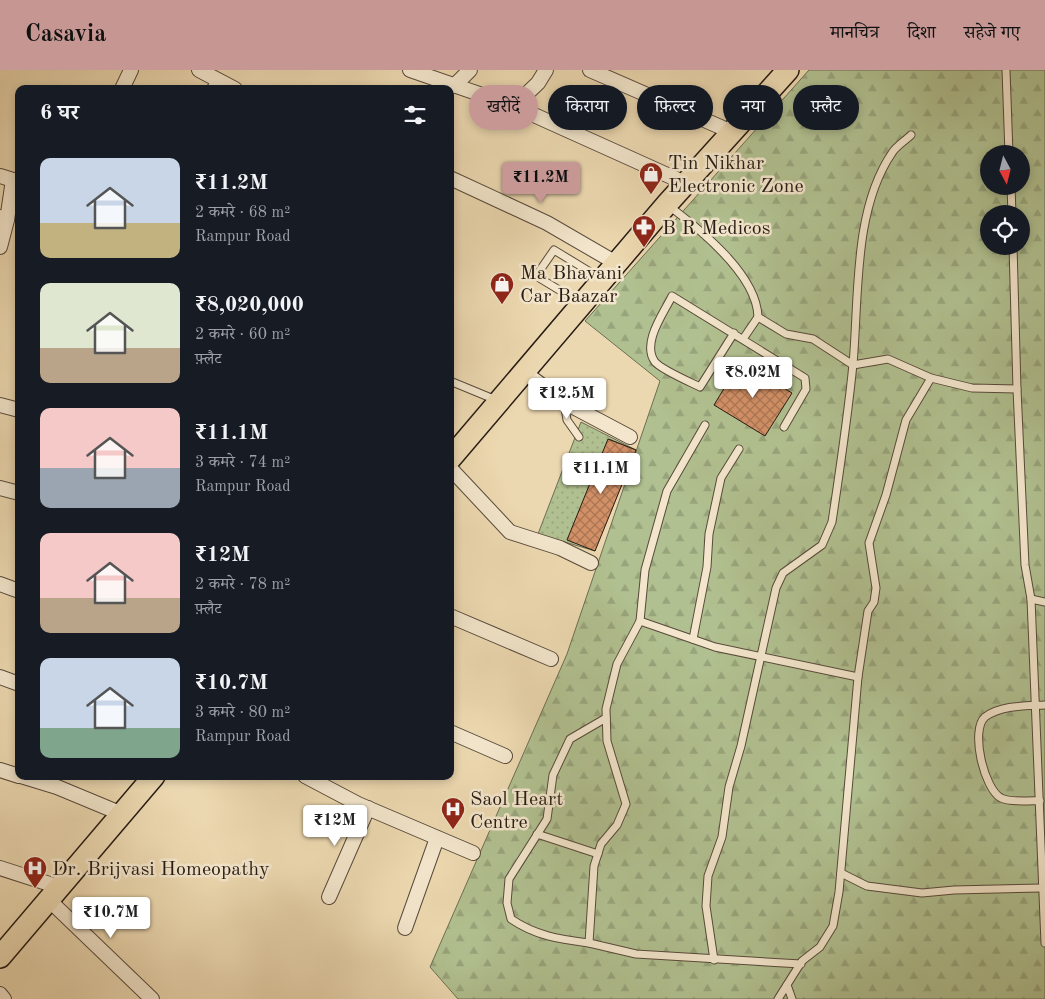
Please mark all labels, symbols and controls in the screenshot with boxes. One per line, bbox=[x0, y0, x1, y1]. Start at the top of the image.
text: Casavia bbox=[25, 23, 106, 47]
text: मानचित्र bbox=[830, 24, 879, 42]
text: दिशा bbox=[907, 24, 936, 42]
text: सहेजे गए bbox=[964, 24, 1020, 42]
chip: खरीदें bbox=[469, 85, 538, 130]
chip: किराया bbox=[548, 85, 627, 130]
chip: फ़िल्टर bbox=[637, 85, 713, 130]
chip: नया bbox=[723, 85, 783, 130]
chip: फ़्लैट bbox=[793, 85, 859, 130]
icon: filters bbox=[401, 101, 429, 129]
text: 6 घर bbox=[40, 103, 79, 124]
north arrow bbox=[980, 145, 1030, 195]
map controls bbox=[980, 145, 1030, 255]
place label: Tin Nikhar Electronic Zone bbox=[668, 154, 804, 197]
shop icon: Tin Nikhar Electronic Zone bbox=[638, 161, 664, 195]
pin: ₹11.2M bbox=[500, 162, 582, 204]
text: ₹11.2M bbox=[513, 170, 569, 186]
text: ₹11.2M bbox=[195, 173, 268, 194]
icon: home bbox=[80, 178, 140, 238]
text: 2 कमरे · 68 m² bbox=[195, 205, 290, 221]
button: locate bbox=[980, 205, 1030, 255]
pharmacy icon: B R Medicos bbox=[631, 214, 657, 248]
place label: B R Medicos bbox=[662, 219, 770, 239]
text: Rampur Road bbox=[195, 229, 291, 245]
place label: Ma Bhavani Car Baazar bbox=[520, 264, 622, 307]
shop icon: Ma Bhavani Car Baazar bbox=[489, 271, 515, 305]
text: ₹8,020,000 bbox=[195, 295, 304, 316]
icon: home bbox=[80, 303, 140, 363]
text: 2 कमरे · 60 m² bbox=[195, 327, 290, 343]
text: फ़्लैट bbox=[195, 352, 222, 368]
pin: ₹8.02M bbox=[712, 356, 794, 399]
text: ₹8.02M bbox=[725, 365, 781, 381]
pin: ₹12.5M bbox=[526, 378, 608, 420]
text: ₹12.5M bbox=[539, 386, 595, 402]
text: ₹11.1M bbox=[195, 423, 268, 444]
icon: home bbox=[80, 428, 140, 488]
pin: ₹11.1M bbox=[560, 452, 642, 495]
text: 3 कमरे · 74 m² bbox=[195, 455, 290, 471]
text: ₹11.1M bbox=[573, 461, 629, 477]
text: Rampur Road bbox=[195, 479, 291, 495]
text: ₹12M bbox=[195, 545, 250, 566]
icon: home bbox=[80, 553, 140, 613]
text: 2 कमरे · 78 m² bbox=[195, 577, 290, 593]
text: फ़्लैट bbox=[195, 602, 222, 618]
text: ₹10.7M bbox=[195, 673, 268, 694]
icon: home bbox=[80, 678, 140, 738]
text: 3 कमरे · 80 m² bbox=[195, 705, 290, 721]
text: Rampur Road bbox=[195, 729, 291, 745]
place label: Saol Heart Centre bbox=[470, 790, 563, 833]
hospital icon: Saol Heart Centre bbox=[440, 796, 466, 830]
pin: ₹12M bbox=[305, 804, 365, 847]
text: ₹12M bbox=[314, 813, 356, 829]
hospital icon: Dr. Brijvasi Homeopathy bbox=[22, 855, 48, 889]
place label: Dr. Brijvasi Homeopathy bbox=[52, 860, 270, 880]
pin: ₹10.7M bbox=[70, 896, 152, 939]
text: ₹10.7M bbox=[83, 905, 139, 921]

